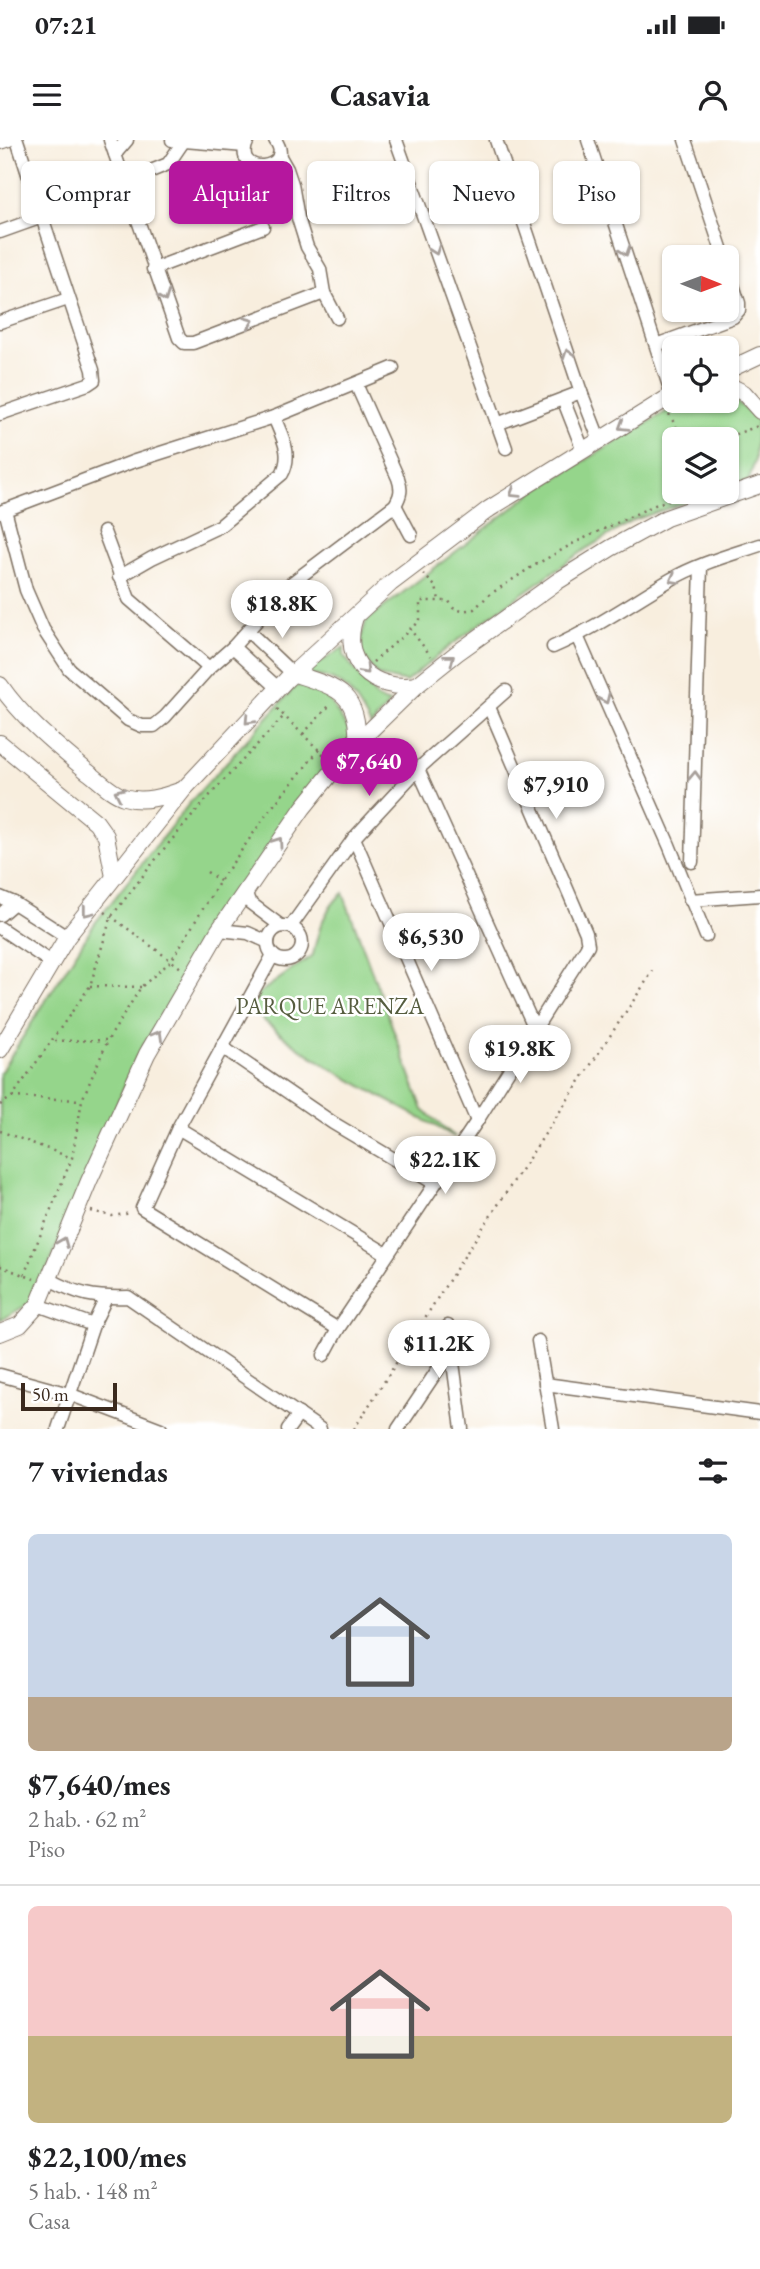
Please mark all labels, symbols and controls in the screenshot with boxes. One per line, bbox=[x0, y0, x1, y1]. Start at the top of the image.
text: 07:21 bbox=[35, 8, 97, 42]
text: Casavia bbox=[330, 74, 430, 116]
icon: menu bbox=[28, 76, 66, 114]
icon: person bbox=[694, 76, 732, 114]
chip: Comprar bbox=[21, 161, 155, 224]
chip: Alquilar bbox=[169, 161, 293, 224]
chip: Filtros bbox=[307, 161, 415, 224]
chip: Nuevo bbox=[429, 161, 539, 224]
chip: Piso bbox=[553, 161, 640, 224]
one-way arrow bbox=[427, 244, 441, 256]
one-way arrow bbox=[616, 245, 631, 257]
north arrow bbox=[662, 245, 738, 322]
map controls bbox=[662, 245, 739, 504]
one-way arrow bbox=[156, 291, 170, 303]
one-way arrow bbox=[242, 316, 254, 330]
button: locate bbox=[662, 336, 739, 413]
one-way arrow bbox=[562, 348, 577, 360]
one-way arrow bbox=[618, 418, 631, 431]
button: layers bbox=[662, 427, 739, 504]
one-way arrow bbox=[509, 485, 522, 498]
one-way arrow bbox=[669, 570, 681, 584]
pin: $18.8K bbox=[225, 580, 339, 640]
text: $18.8K bbox=[247, 588, 317, 618]
one-way arrow bbox=[442, 655, 454, 668]
one-way arrow bbox=[357, 662, 370, 675]
one-way arrow bbox=[597, 691, 611, 704]
one-way arrow bbox=[245, 711, 257, 724]
pin: $7,640 bbox=[312, 738, 426, 798]
text: $7,640 bbox=[337, 746, 401, 776]
pin: $7,910 bbox=[499, 762, 613, 821]
text: $7,910 bbox=[524, 769, 588, 799]
one-way arrow bbox=[687, 770, 702, 781]
one-way arrow bbox=[114, 787, 126, 801]
one-way arrow bbox=[270, 837, 282, 850]
one-way arrow bbox=[82, 904, 95, 917]
pin: $6,530 bbox=[374, 914, 488, 973]
text: $6,530 bbox=[399, 921, 463, 951]
park label: PARQUE ARENZA bbox=[236, 991, 425, 1021]
pin: $19.8K bbox=[463, 1026, 577, 1085]
one-way arrow bbox=[150, 1030, 163, 1043]
text: $19.8K bbox=[485, 1033, 555, 1063]
pin: $22.1K bbox=[388, 1136, 502, 1196]
text: $22.1K bbox=[410, 1144, 480, 1174]
one-way arrow bbox=[55, 1237, 69, 1249]
pin: $11.2K bbox=[382, 1320, 496, 1380]
text: $11.2K bbox=[404, 1328, 474, 1358]
scale bar bbox=[21, 1380, 117, 1412]
text: 50 m bbox=[32, 1382, 69, 1407]
text: 7 viviendas bbox=[28, 1452, 168, 1491]
icon: filters bbox=[694, 1452, 732, 1490]
icon: home bbox=[317, 1579, 443, 1705]
text: $7,640/mes bbox=[28, 1765, 171, 1804]
text: 2 hab. · 62 m² bbox=[28, 1804, 147, 1834]
text: Piso bbox=[28, 1834, 65, 1864]
icon: home bbox=[317, 1951, 443, 2077]
text: $22,100/mes bbox=[28, 2137, 186, 2176]
text: 5 hab. · 148 m² bbox=[28, 2176, 158, 2206]
text: Casa bbox=[28, 2206, 70, 2236]

